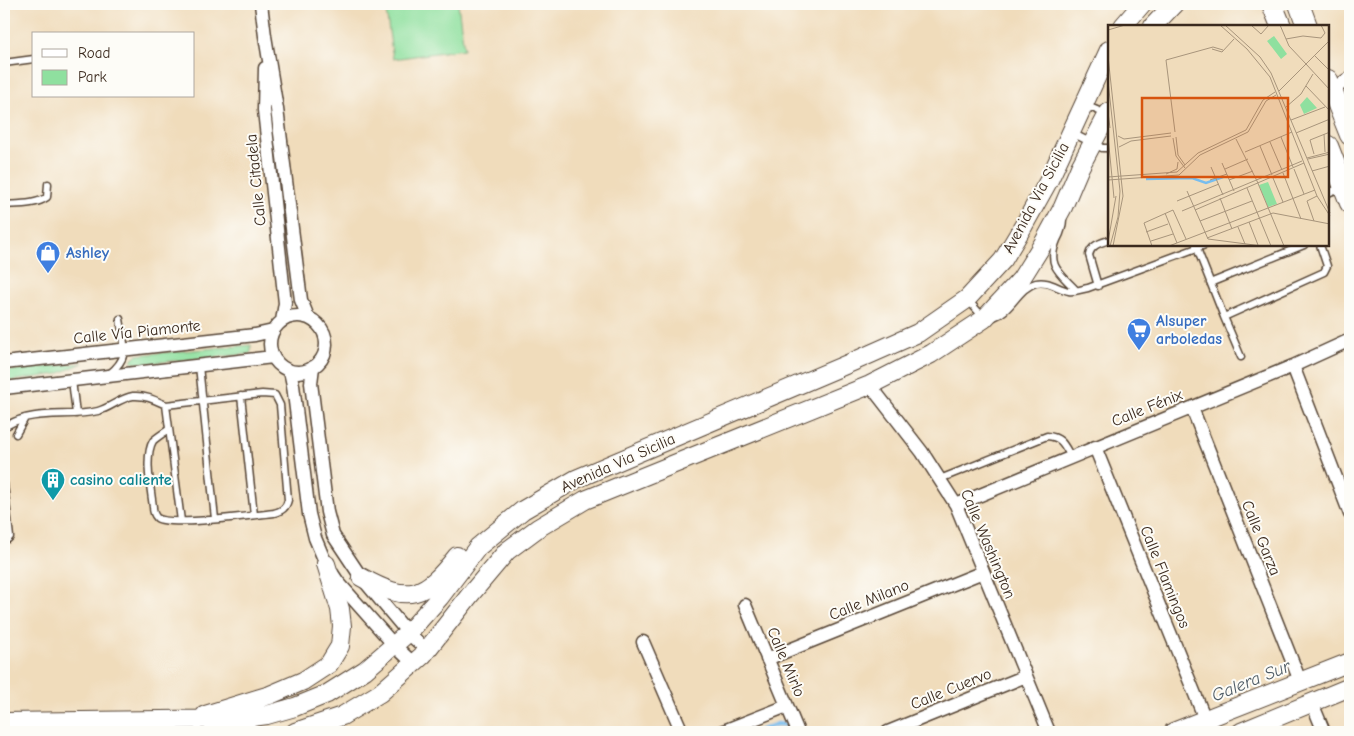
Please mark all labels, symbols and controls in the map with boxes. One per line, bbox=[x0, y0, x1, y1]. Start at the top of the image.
inset map bbox=[1108, 25, 1329, 246]
legend bbox=[32, 32, 195, 98]
text: Road bbox=[78, 44, 110, 62]
text: Park bbox=[78, 68, 107, 86]
street label: Calle Citadela bbox=[242, 133, 270, 227]
street label: Avenida Via Sicilia bbox=[999, 139, 1073, 257]
shop icon: Ashley bbox=[35, 240, 61, 274]
place label: Ashley bbox=[66, 244, 110, 262]
place label: Alsuper arboledas bbox=[1156, 312, 1222, 348]
street label: Calle Vía Piamonte bbox=[73, 316, 201, 348]
supermarket icon: Alsuper arboledas bbox=[1126, 317, 1152, 351]
street label: Calle Fénix bbox=[1109, 385, 1185, 430]
street label: Avenida Via Sicilia bbox=[558, 430, 678, 496]
building icon: casino caliente bbox=[40, 467, 66, 501]
place label: casino caliente bbox=[70, 471, 172, 489]
street label: Calle Washington bbox=[957, 487, 1019, 601]
street label: Calle Garza bbox=[1238, 498, 1284, 578]
street label: Calle Flamingos bbox=[1136, 523, 1194, 631]
street label: Calle Milano bbox=[826, 576, 912, 624]
street label: Calle Mirlo bbox=[763, 625, 809, 699]
water label: Galera Sur bbox=[1208, 655, 1294, 706]
street label: Calle Cuervo bbox=[908, 665, 994, 713]

